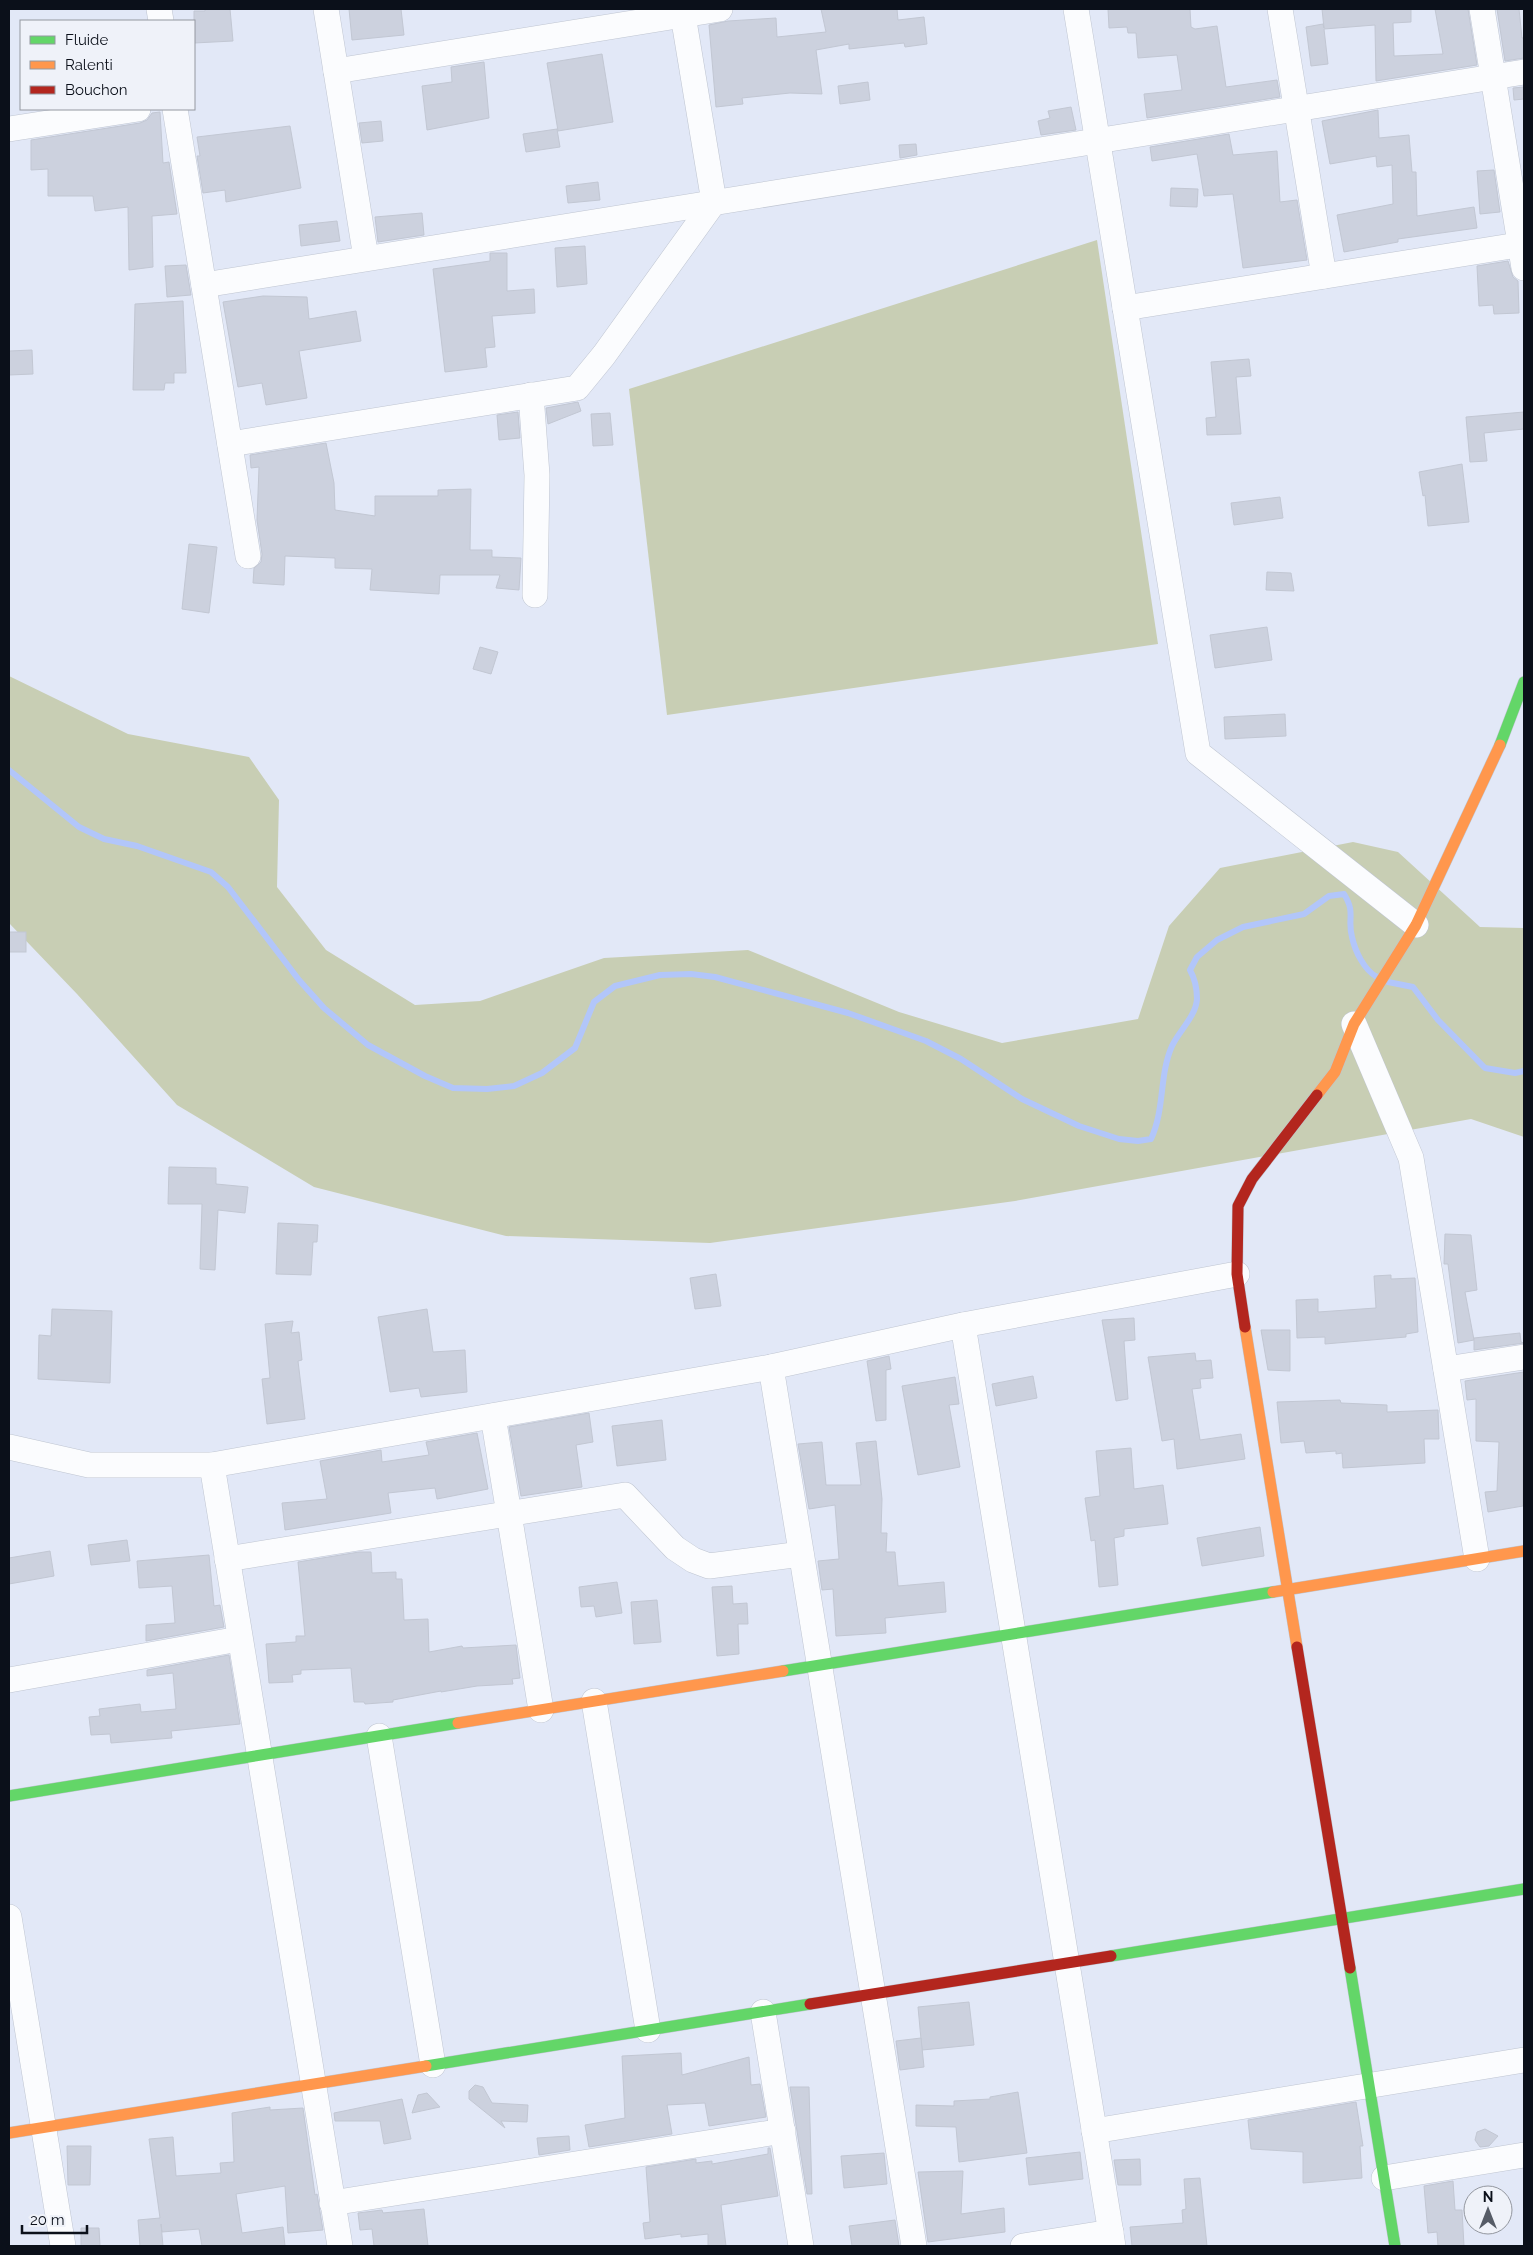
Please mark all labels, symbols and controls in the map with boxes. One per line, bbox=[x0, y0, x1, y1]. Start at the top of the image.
legend bbox=[20, 20, 195, 110]
text: Fluide bbox=[65, 31, 108, 49]
text: Ralenti bbox=[65, 56, 113, 74]
text: Bouchon bbox=[65, 81, 127, 99]
north arrow bbox=[1463, 2185, 1513, 2235]
text: N bbox=[1483, 2189, 1493, 2205]
scale bar bbox=[22, 2202, 88, 2234]
text: 20 m bbox=[30, 2211, 65, 2229]

